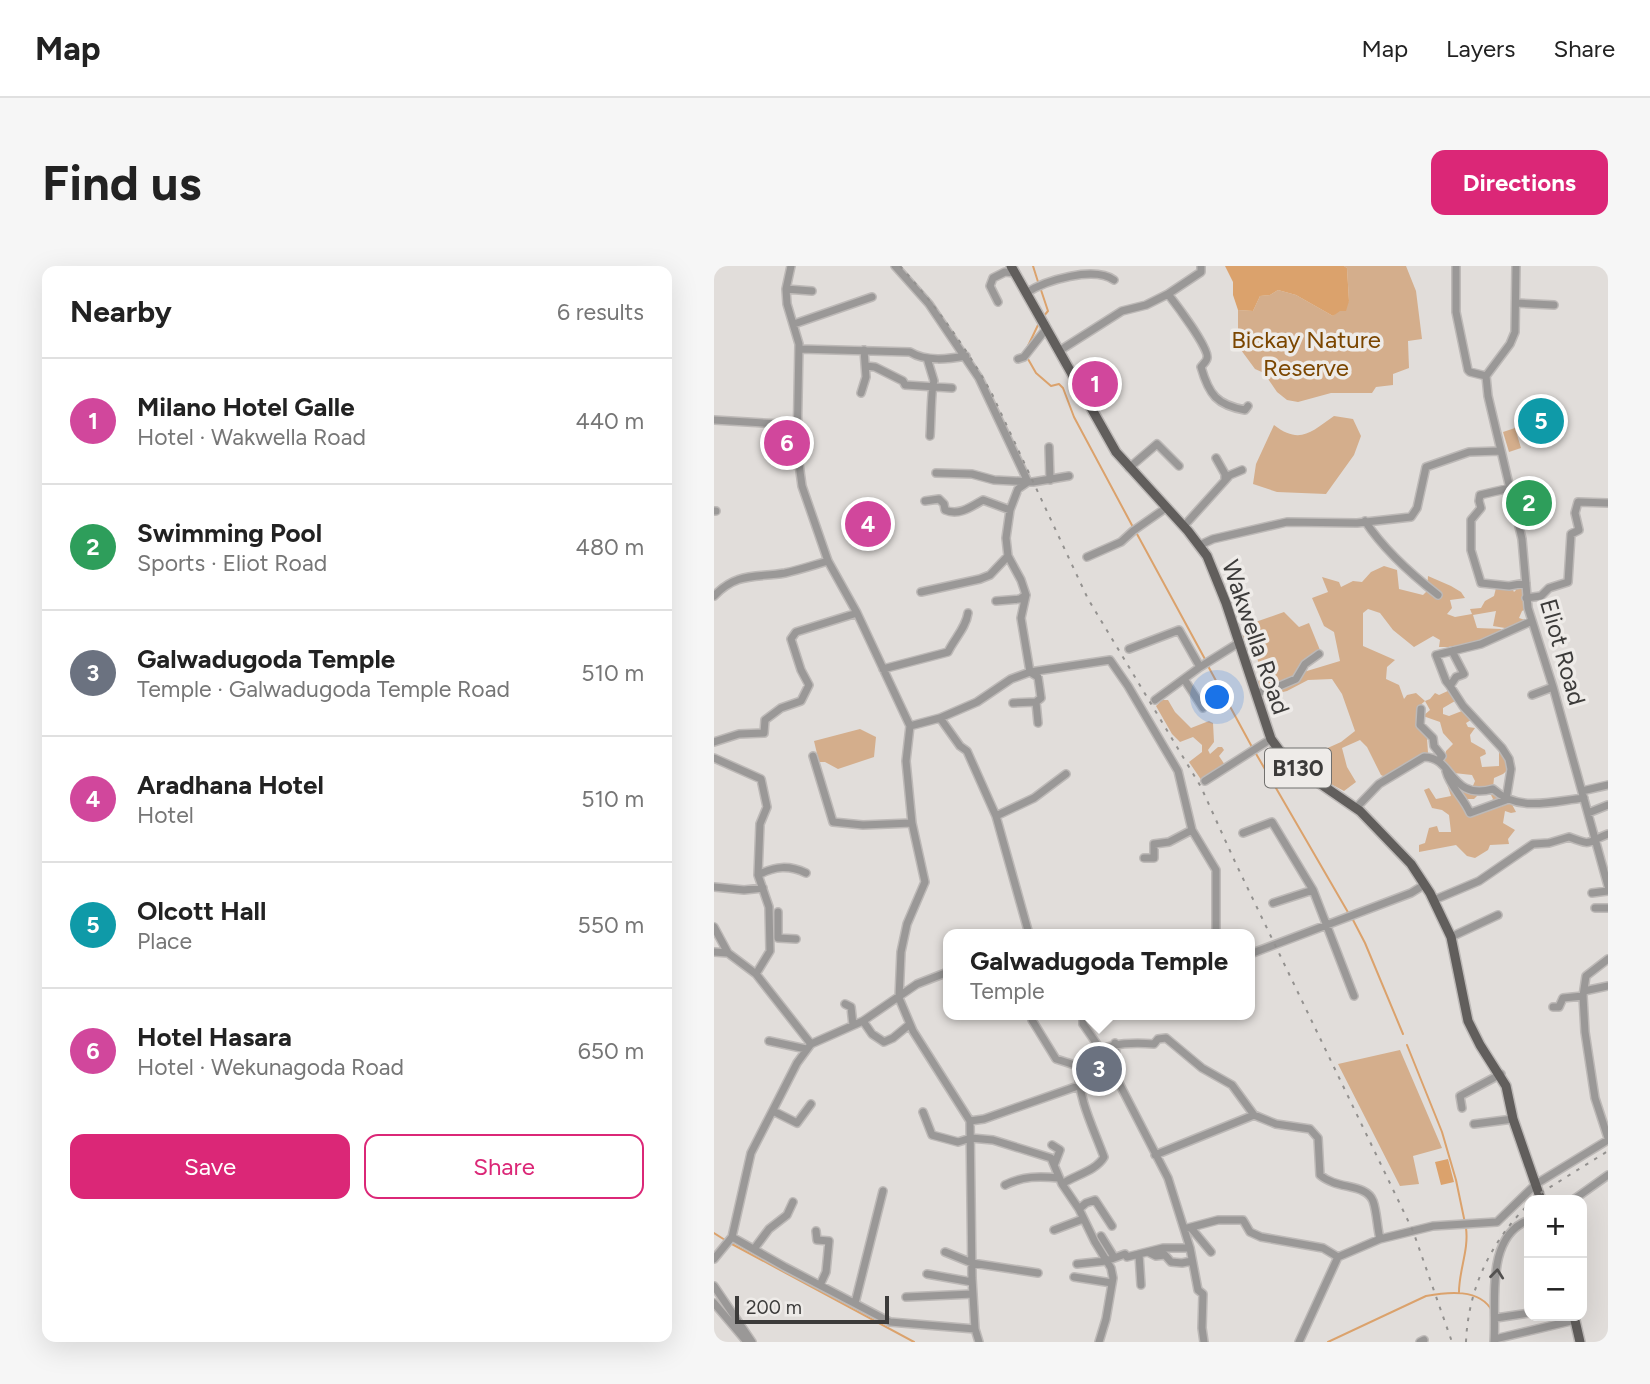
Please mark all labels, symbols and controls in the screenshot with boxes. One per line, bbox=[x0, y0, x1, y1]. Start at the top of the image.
text: Map bbox=[35, 29, 101, 68]
text: Map bbox=[1361, 34, 1408, 63]
text: Layers bbox=[1446, 34, 1515, 63]
text: Share bbox=[1553, 34, 1615, 63]
button: Directions bbox=[1431, 150, 1608, 215]
text: Find us bbox=[42, 153, 201, 212]
text: Nearby bbox=[70, 293, 172, 330]
text: 6 results bbox=[557, 298, 644, 326]
park label: Bickay Nature Reserve bbox=[1231, 325, 1381, 382]
pin: 1 bbox=[1072, 358, 1118, 410]
text: Milano Hotel Galle bbox=[137, 391, 355, 423]
pin: 5 bbox=[1518, 395, 1564, 447]
text: 1 bbox=[88, 407, 98, 435]
text: 440 m bbox=[575, 407, 644, 435]
pin: 6 bbox=[764, 417, 810, 469]
text: Hotel · Wakwella Road bbox=[137, 423, 366, 451]
pin: 2 bbox=[1506, 477, 1552, 529]
pin: 4 bbox=[845, 498, 891, 550]
text: Swimming Pool bbox=[137, 517, 322, 549]
text: 2 bbox=[86, 533, 100, 561]
text: 480 m bbox=[576, 533, 644, 561]
text: Sports · Eliot Road bbox=[137, 549, 327, 577]
street label: Wakwella Road bbox=[1216, 556, 1296, 718]
street label: Eliot Road bbox=[1534, 596, 1592, 708]
text: Galwadugoda Temple bbox=[137, 643, 395, 675]
text: 3 bbox=[87, 659, 99, 687]
text: 510 m bbox=[581, 659, 644, 687]
text: Temple · Galwadugoda Temple Road bbox=[137, 675, 510, 703]
your location bbox=[1200, 680, 1234, 714]
road number: B130 bbox=[1265, 748, 1331, 788]
text: Aradhana Hotel bbox=[137, 769, 324, 801]
text: 4 bbox=[86, 785, 100, 813]
text: 510 m bbox=[581, 785, 644, 813]
text: Hotel bbox=[137, 801, 194, 829]
text: Olcott Hall bbox=[137, 895, 266, 927]
text: 5 bbox=[86, 911, 100, 939]
text: 550 m bbox=[578, 911, 644, 939]
text: Place bbox=[137, 927, 192, 955]
popup bbox=[943, 929, 1255, 1020]
text: Galwadugoda Temple bbox=[970, 945, 1228, 977]
text: Temple bbox=[970, 977, 1045, 1005]
text: Hotel Hasara bbox=[137, 1021, 292, 1053]
text: 6 bbox=[86, 1037, 100, 1065]
text: 650 m bbox=[578, 1037, 644, 1065]
pin: 3 bbox=[1076, 1043, 1122, 1095]
text: Hotel · Wekunagoda Road bbox=[137, 1053, 404, 1081]
button: Save bbox=[70, 1134, 350, 1199]
button: Share bbox=[364, 1134, 644, 1199]
map controls bbox=[1524, 1195, 1587, 1321]
button: + bbox=[1524, 1195, 1587, 1258]
button: − bbox=[1524, 1258, 1587, 1321]
one-way arrow bbox=[1489, 1268, 1504, 1280]
scale bar bbox=[735, 1293, 889, 1325]
text: 200 m bbox=[746, 1296, 802, 1319]

